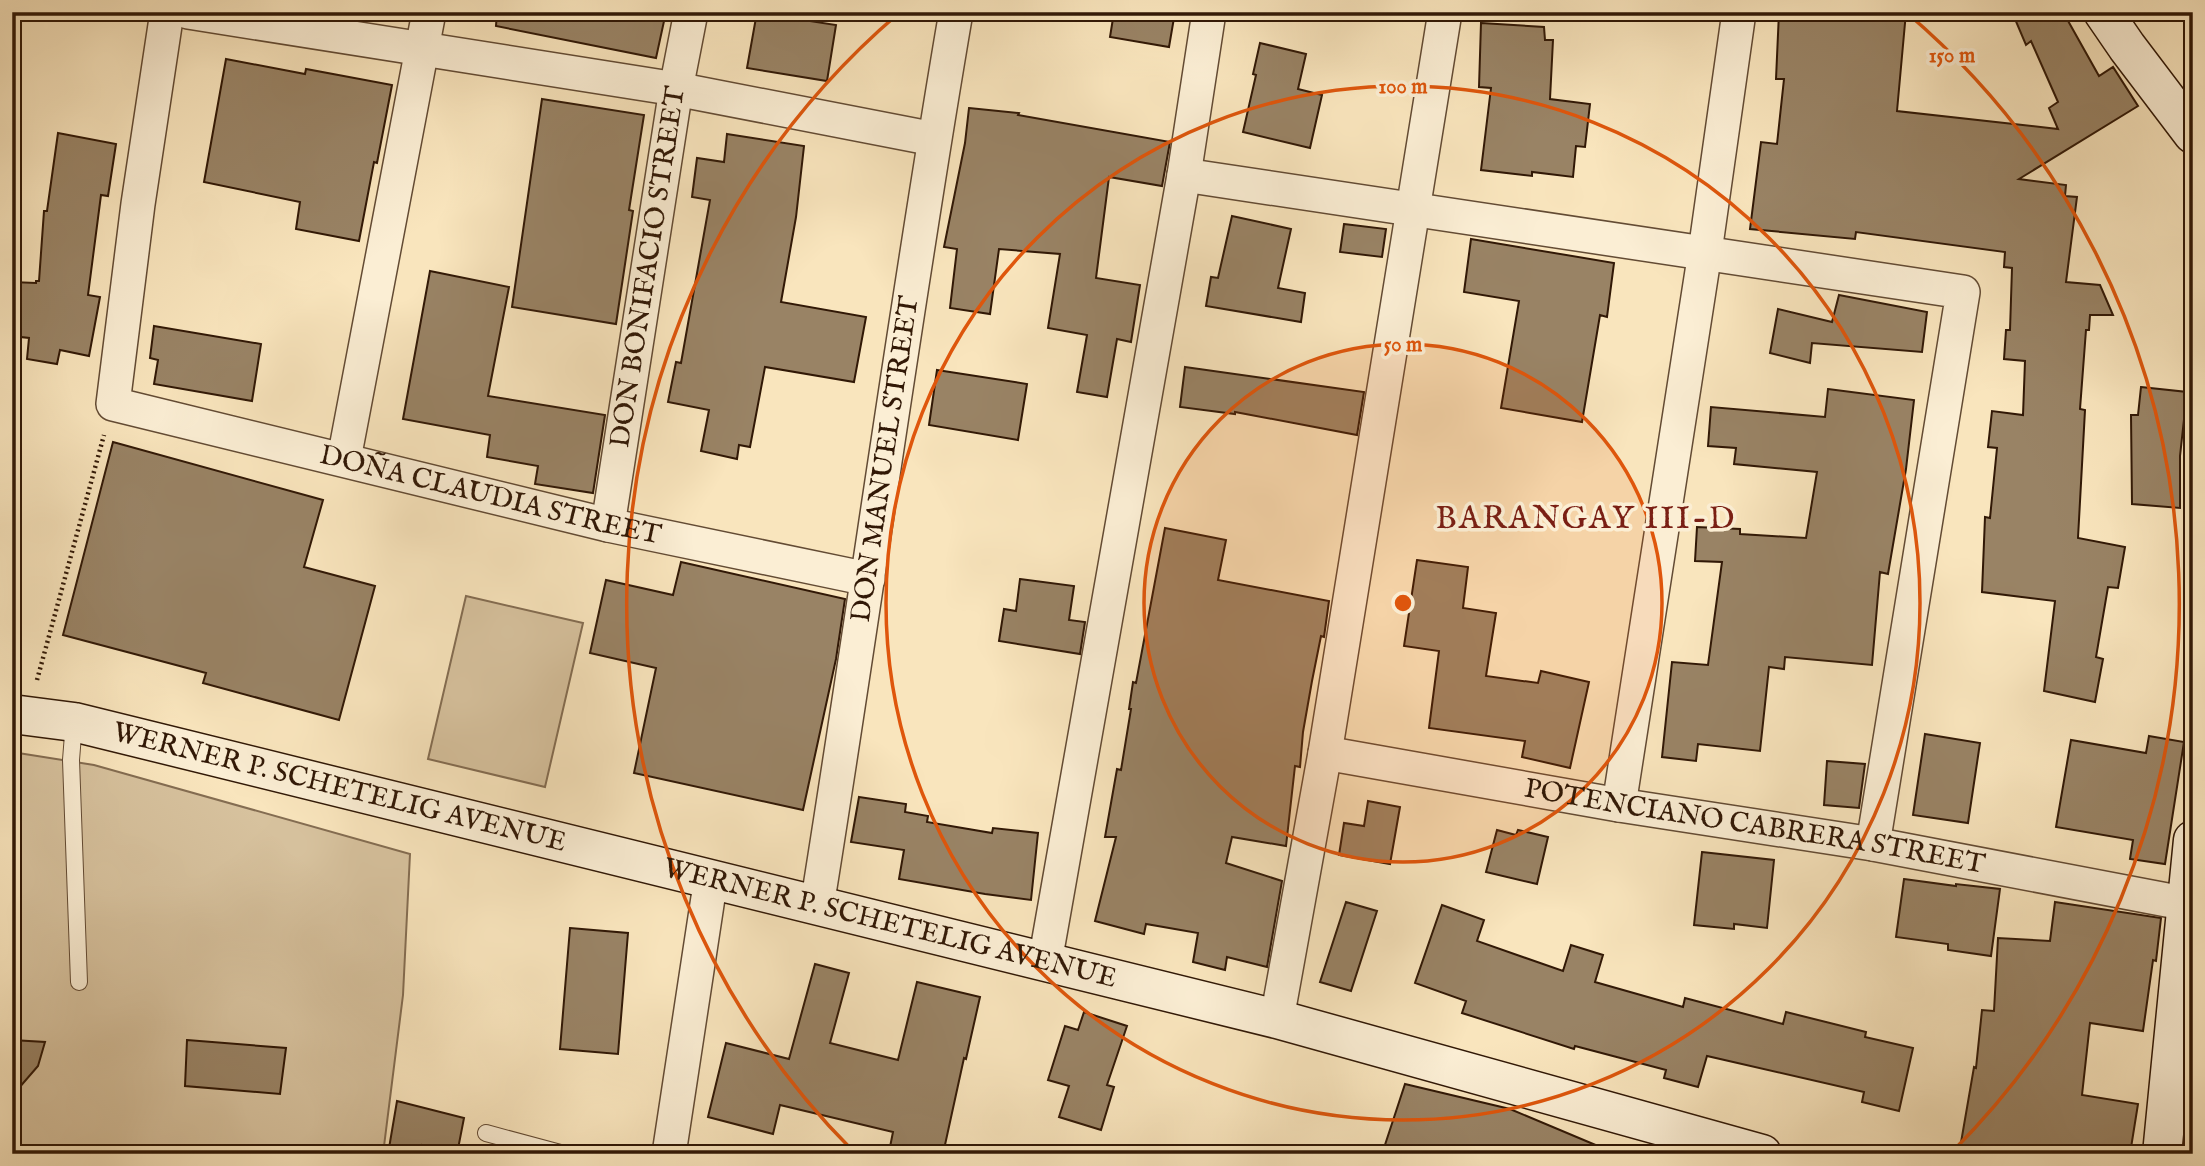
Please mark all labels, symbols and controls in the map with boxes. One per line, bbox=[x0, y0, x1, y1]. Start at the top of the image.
text: 150 m bbox=[1929, 43, 1976, 70]
text: 100 m bbox=[1378, 74, 1428, 101]
street label: DON BONIFACIO STREET bbox=[603, 83, 694, 450]
street label: DON MANUEL STREET bbox=[844, 293, 927, 625]
text: 50 m bbox=[1384, 332, 1423, 359]
street label: DOÑA CLAUDIA STREET bbox=[316, 438, 665, 553]
district label: BARANGAY III-D bbox=[1436, 499, 1736, 540]
centre of rings bbox=[1391, 591, 1415, 615]
street label: WERNER P. SCHETELIG AVENUE bbox=[109, 715, 570, 860]
street label: POTENCIANO CABRERA STREET bbox=[1522, 771, 1989, 883]
street label: WERNER P. SCHETELIG AVENUE bbox=[660, 851, 1120, 996]

